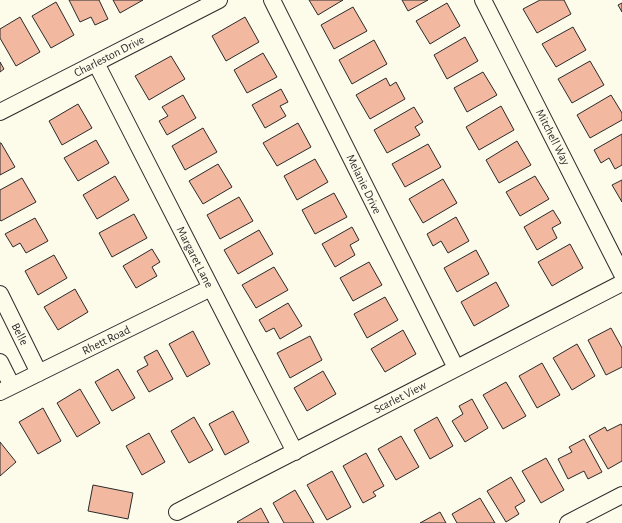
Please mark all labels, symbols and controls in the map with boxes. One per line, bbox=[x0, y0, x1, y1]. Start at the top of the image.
street label: Charleston Drive bbox=[72, 33, 146, 79]
street label: Mitchell Way bbox=[533, 107, 572, 167]
street label: Melanie Drive bbox=[344, 152, 384, 216]
street label: Margaret Lane bbox=[174, 224, 216, 290]
street label: Belle bbox=[9, 321, 31, 347]
street label: Rhett Road bbox=[80, 323, 132, 357]
street label: Scarlet View bbox=[372, 379, 428, 415]

